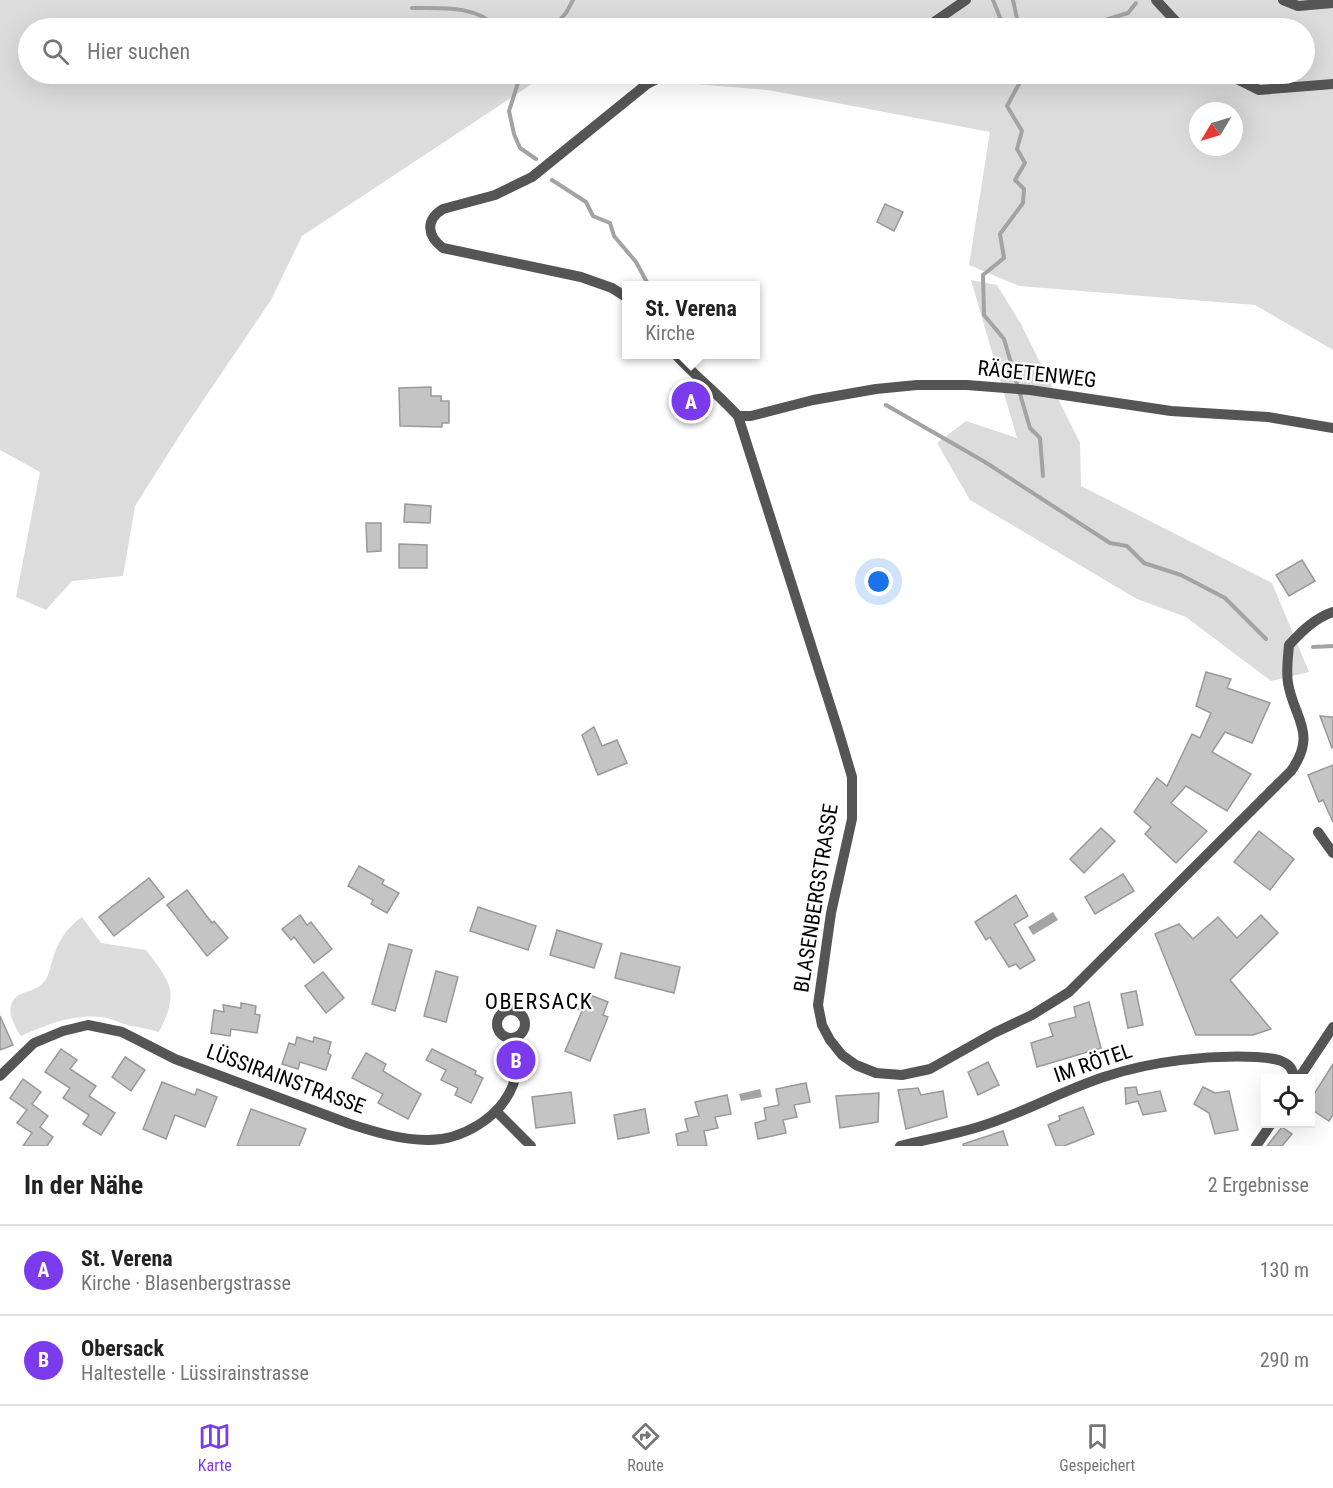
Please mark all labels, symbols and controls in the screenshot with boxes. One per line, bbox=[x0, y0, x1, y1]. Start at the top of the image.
search box bbox=[18, 18, 1315, 84]
icon: search bbox=[39, 35, 72, 68]
text: Hier suchen bbox=[87, 39, 190, 64]
north arrow bbox=[1189, 102, 1243, 156]
popup bbox=[622, 281, 760, 359]
text: St. Verena bbox=[645, 296, 737, 321]
text: Kirche bbox=[645, 321, 695, 345]
street label: RÄGETENWEG bbox=[976, 356, 1098, 392]
pin: A bbox=[672, 378, 710, 424]
your location bbox=[864, 567, 893, 596]
street label: BLASENBERGSTRASSE bbox=[789, 802, 843, 994]
district label: OBERSACK bbox=[485, 989, 593, 1014]
pin: B bbox=[496, 1038, 536, 1082]
street label: LÜSSIRAINSTRASSE bbox=[203, 1039, 369, 1119]
street label: IM RÖTEL bbox=[1051, 1039, 1135, 1087]
map controls bbox=[1261, 1074, 1315, 1128]
button: locate bbox=[1261, 1074, 1315, 1128]
text: In der Nähe bbox=[24, 1170, 143, 1200]
text: 2 Ergebnisse bbox=[1208, 1173, 1309, 1197]
text: St. Verena bbox=[81, 1246, 173, 1271]
text: A bbox=[38, 1258, 49, 1282]
text: 130 m bbox=[1260, 1258, 1309, 1282]
text: Kirche · Blasenbergstrasse bbox=[81, 1271, 291, 1295]
text: Obersack bbox=[81, 1336, 164, 1361]
text: B bbox=[38, 1348, 49, 1372]
text: 290 m bbox=[1260, 1348, 1309, 1372]
text: Haltestelle · Lüssirainstrasse bbox=[81, 1361, 309, 1385]
tab: Karte bbox=[198, 1420, 232, 1475]
tab: Route bbox=[627, 1420, 664, 1475]
tab: Gespeichert bbox=[1059, 1420, 1135, 1475]

